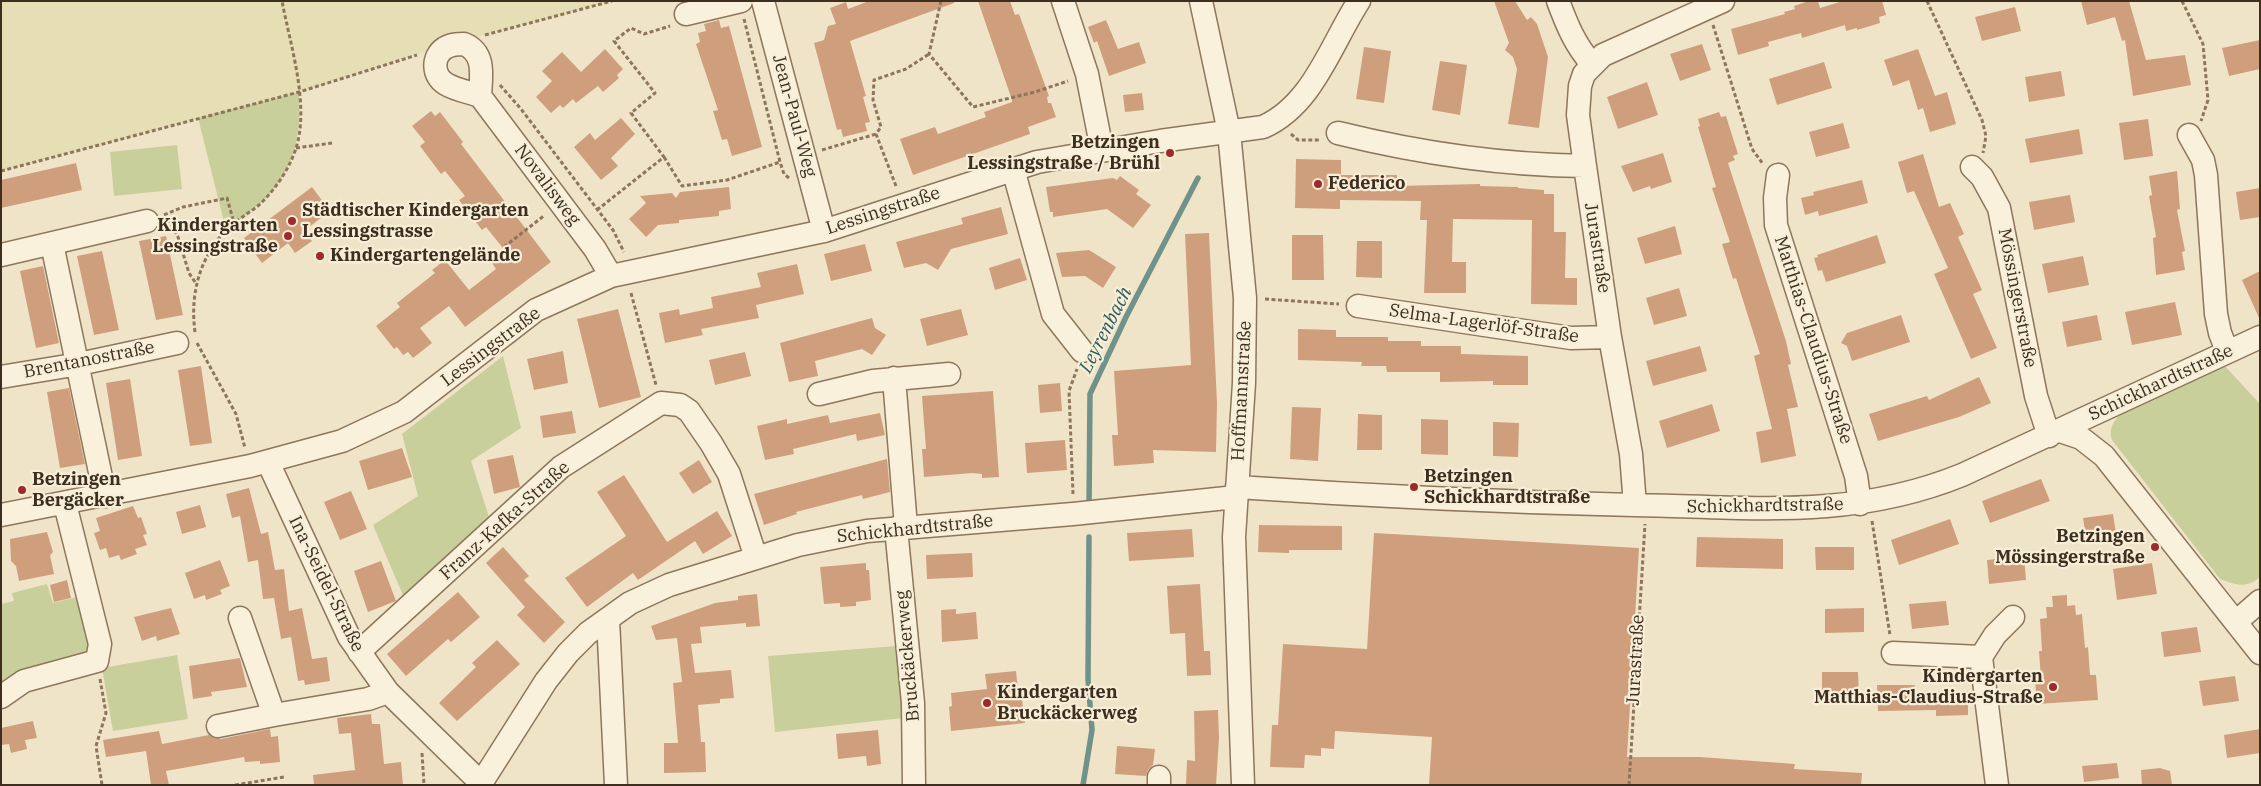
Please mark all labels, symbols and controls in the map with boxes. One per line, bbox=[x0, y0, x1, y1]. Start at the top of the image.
street label: Jean-Paul-Weg bbox=[767, 52, 821, 180]
place label: Betzingen Lessingstraße / Brühl bbox=[967, 132, 1160, 174]
street label: Novalisweg bbox=[509, 140, 585, 230]
marker: Betzingen Lessingstraße / Brühl bbox=[1164, 147, 1176, 159]
place label: Federico bbox=[1328, 173, 1405, 195]
marker: Federico bbox=[1312, 178, 1324, 190]
street label: Lessingstraße bbox=[823, 182, 943, 240]
place label: Städtischer Kindergarten Lessingstrasse bbox=[302, 200, 529, 242]
street label: Jurastraße bbox=[1579, 201, 1615, 295]
place label: Kindergarten Lessingstraße bbox=[152, 215, 278, 258]
marker: Städtischer Kindergarten Lessingstrasse bbox=[286, 215, 298, 227]
street label: Mössingerstraße bbox=[1993, 226, 2041, 370]
marker: Kindergarten Lessingstraße bbox=[282, 230, 294, 242]
street label: Matthias-Claudius-Straße bbox=[1769, 233, 1857, 447]
place label: Kindergartengelände bbox=[330, 245, 521, 267]
marker: Kindergartengelände bbox=[314, 250, 326, 262]
water label: Leyrenbach bbox=[1075, 283, 1137, 377]
street label: Selma-Lagerlöf-Straße bbox=[1388, 300, 1580, 348]
street label: Lessingstraße bbox=[437, 303, 545, 391]
street label: Hoffmannstraße bbox=[1228, 320, 1256, 462]
street label: Brentanostraße bbox=[22, 337, 156, 383]
street label: Schickhardtstraße bbox=[2085, 340, 2237, 426]
street label: Franz-Kafka-Straße bbox=[436, 457, 574, 585]
place label: Betzingen Schickhardtstraße bbox=[1424, 466, 1590, 508]
place label: Betzingen Bergäcker bbox=[32, 469, 124, 512]
marker: Betzingen Schickhardtstraße bbox=[1408, 481, 1420, 493]
marker: Betzingen Bergäcker bbox=[16, 484, 28, 496]
street label: Schickhardtstraße bbox=[1686, 494, 1844, 518]
street label: Schickhardtstraße bbox=[836, 510, 994, 548]
street label: Ina-Seidel-Straße bbox=[284, 512, 368, 656]
place label: Betzingen Mössingerstraße bbox=[1995, 526, 2145, 568]
marker: Betzingen Mössingerstraße bbox=[2149, 541, 2161, 553]
street label: Bruckäckerweg bbox=[891, 589, 925, 723]
street label: Jurastraße bbox=[1623, 614, 1649, 706]
place label: Kindergarten Matthias-Claudius-Straße bbox=[1814, 666, 2043, 709]
marker: Kindergarten Matthias-Claudius-Straße bbox=[2047, 681, 2059, 693]
place label: Kindergarten Bruckäckerweg bbox=[997, 682, 1137, 724]
marker: Kindergarten Bruckäckerweg bbox=[981, 697, 993, 709]

